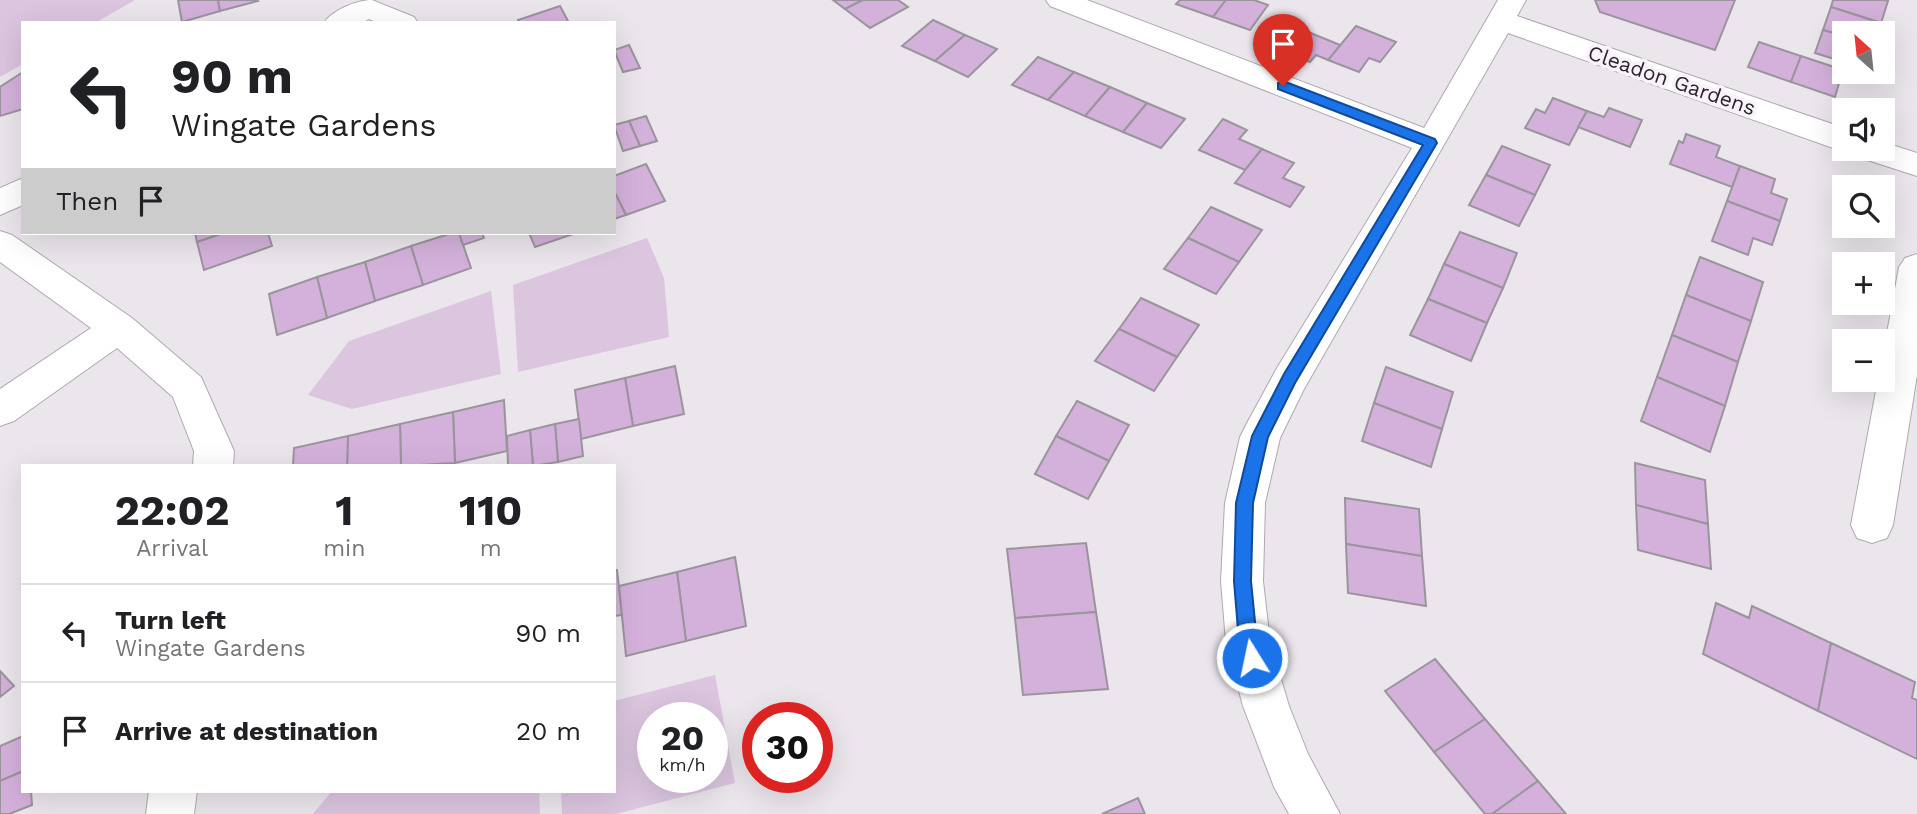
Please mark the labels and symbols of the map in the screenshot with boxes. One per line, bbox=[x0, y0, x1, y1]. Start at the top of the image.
pin bbox=[1253, 14, 1313, 86]
north arrow bbox=[1832, 21, 1895, 84]
street label: Cleadon Gardens bbox=[1585, 40, 1759, 120]
position arrow bbox=[1215, 621, 1289, 695]
speed limit sign: 30 bbox=[742, 702, 833, 793]

